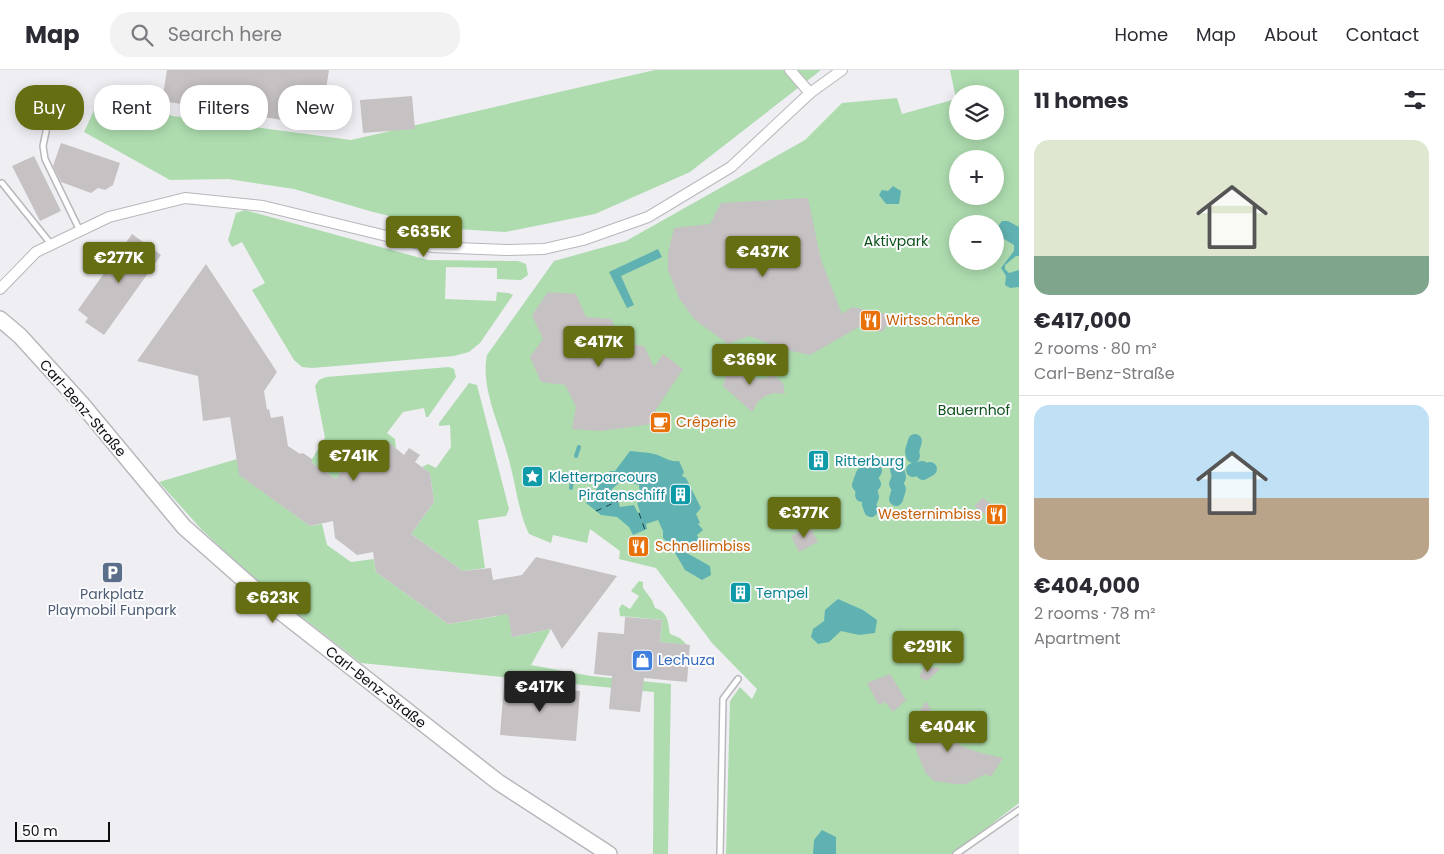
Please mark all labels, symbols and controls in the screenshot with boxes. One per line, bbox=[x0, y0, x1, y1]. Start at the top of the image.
search box bbox=[110, 12, 460, 57]
text: Map bbox=[25, 18, 80, 51]
icon: search bbox=[128, 21, 156, 49]
text: Search here bbox=[168, 21, 282, 48]
text: Home bbox=[1114, 22, 1168, 47]
text: Map bbox=[1196, 22, 1236, 47]
text: About bbox=[1264, 22, 1318, 47]
text: Contact bbox=[1346, 22, 1419, 47]
chip: Buy bbox=[15, 85, 84, 130]
chip: Rent bbox=[94, 85, 170, 130]
chip: Filters bbox=[180, 85, 268, 130]
chip: New bbox=[278, 85, 352, 130]
map controls bbox=[949, 85, 1004, 270]
button: layers bbox=[949, 85, 1004, 140]
text: 11 homes bbox=[1034, 86, 1129, 115]
icon: filters bbox=[1401, 86, 1429, 114]
button: + bbox=[949, 150, 1004, 205]
icon: home bbox=[1187, 172, 1277, 262]
button: − bbox=[949, 215, 1004, 270]
pin: €635K bbox=[389, 216, 459, 258]
text: €635K bbox=[397, 220, 451, 243]
park label: Aktivpark bbox=[864, 231, 929, 251]
pin: €437K bbox=[728, 236, 798, 278]
text: €437K bbox=[737, 240, 789, 263]
pin: €277K bbox=[84, 242, 154, 284]
text: €277K bbox=[94, 246, 144, 269]
text: €417,000 bbox=[1034, 306, 1131, 335]
restaurant icon: Wirtsschänke bbox=[858, 308, 882, 332]
place label: Wirtsschänke bbox=[886, 310, 980, 330]
pin: €417K bbox=[564, 326, 634, 368]
text: €417K bbox=[574, 330, 624, 353]
text: 2 rooms · 80 m² bbox=[1034, 337, 1157, 360]
pin: €369K bbox=[715, 344, 785, 386]
text: €369K bbox=[723, 348, 777, 371]
street label: Carl-Benz-Straße bbox=[35, 355, 131, 461]
text: Carl-Benz-Straße bbox=[1034, 362, 1175, 385]
park label: Bauernhof bbox=[938, 400, 1011, 420]
cafe icon: Crêperie bbox=[648, 410, 672, 434]
place label: Crêperie bbox=[676, 412, 737, 432]
icon: home bbox=[1187, 438, 1277, 528]
pin: €741K bbox=[319, 440, 389, 482]
text: €741K bbox=[329, 444, 379, 467]
building icon: Ritterburg bbox=[807, 449, 831, 473]
place label: Ritterburg bbox=[835, 451, 904, 471]
place icon: Kletterparcours bbox=[521, 465, 545, 489]
place label: Kletterparcours bbox=[549, 467, 657, 487]
building icon: Piratenschiff bbox=[669, 483, 693, 507]
place label: Piratenschiff bbox=[579, 485, 665, 505]
pin: €377K bbox=[769, 496, 839, 539]
text: €377K bbox=[779, 501, 829, 524]
restaurant icon: Westernimbiss bbox=[985, 502, 1009, 526]
place label: Westernimbiss bbox=[878, 504, 981, 524]
restaurant icon: Schnellimbiss bbox=[627, 534, 651, 558]
place label: Schnellimbiss bbox=[655, 536, 751, 556]
parking icon: Parkplatz Playmobil Funpark bbox=[100, 560, 124, 584]
text: €404,000 bbox=[1034, 571, 1140, 600]
building icon: Tempel bbox=[728, 581, 752, 605]
pin: €623K bbox=[238, 582, 308, 624]
place label: Tempel bbox=[756, 583, 808, 603]
place label: Parkplatz Playmobil Funpark bbox=[48, 584, 177, 620]
text: €623K bbox=[247, 586, 299, 609]
text: 2 rooms · 78 m² bbox=[1034, 602, 1156, 625]
text: Apartment bbox=[1034, 627, 1121, 650]
pin: €291K bbox=[893, 630, 963, 673]
text: €291K bbox=[904, 635, 952, 658]
street label: Carl-Benz-Straße bbox=[321, 641, 431, 733]
shop icon: Lechuza bbox=[630, 648, 654, 672]
place label: Lechuza bbox=[658, 650, 715, 670]
pin: €417K bbox=[505, 670, 575, 713]
text: €417K bbox=[515, 675, 565, 698]
pin: €404K bbox=[913, 710, 983, 753]
text: €404K bbox=[920, 715, 976, 738]
scale bar bbox=[15, 819, 110, 842]
text: 50 m bbox=[22, 821, 58, 841]

